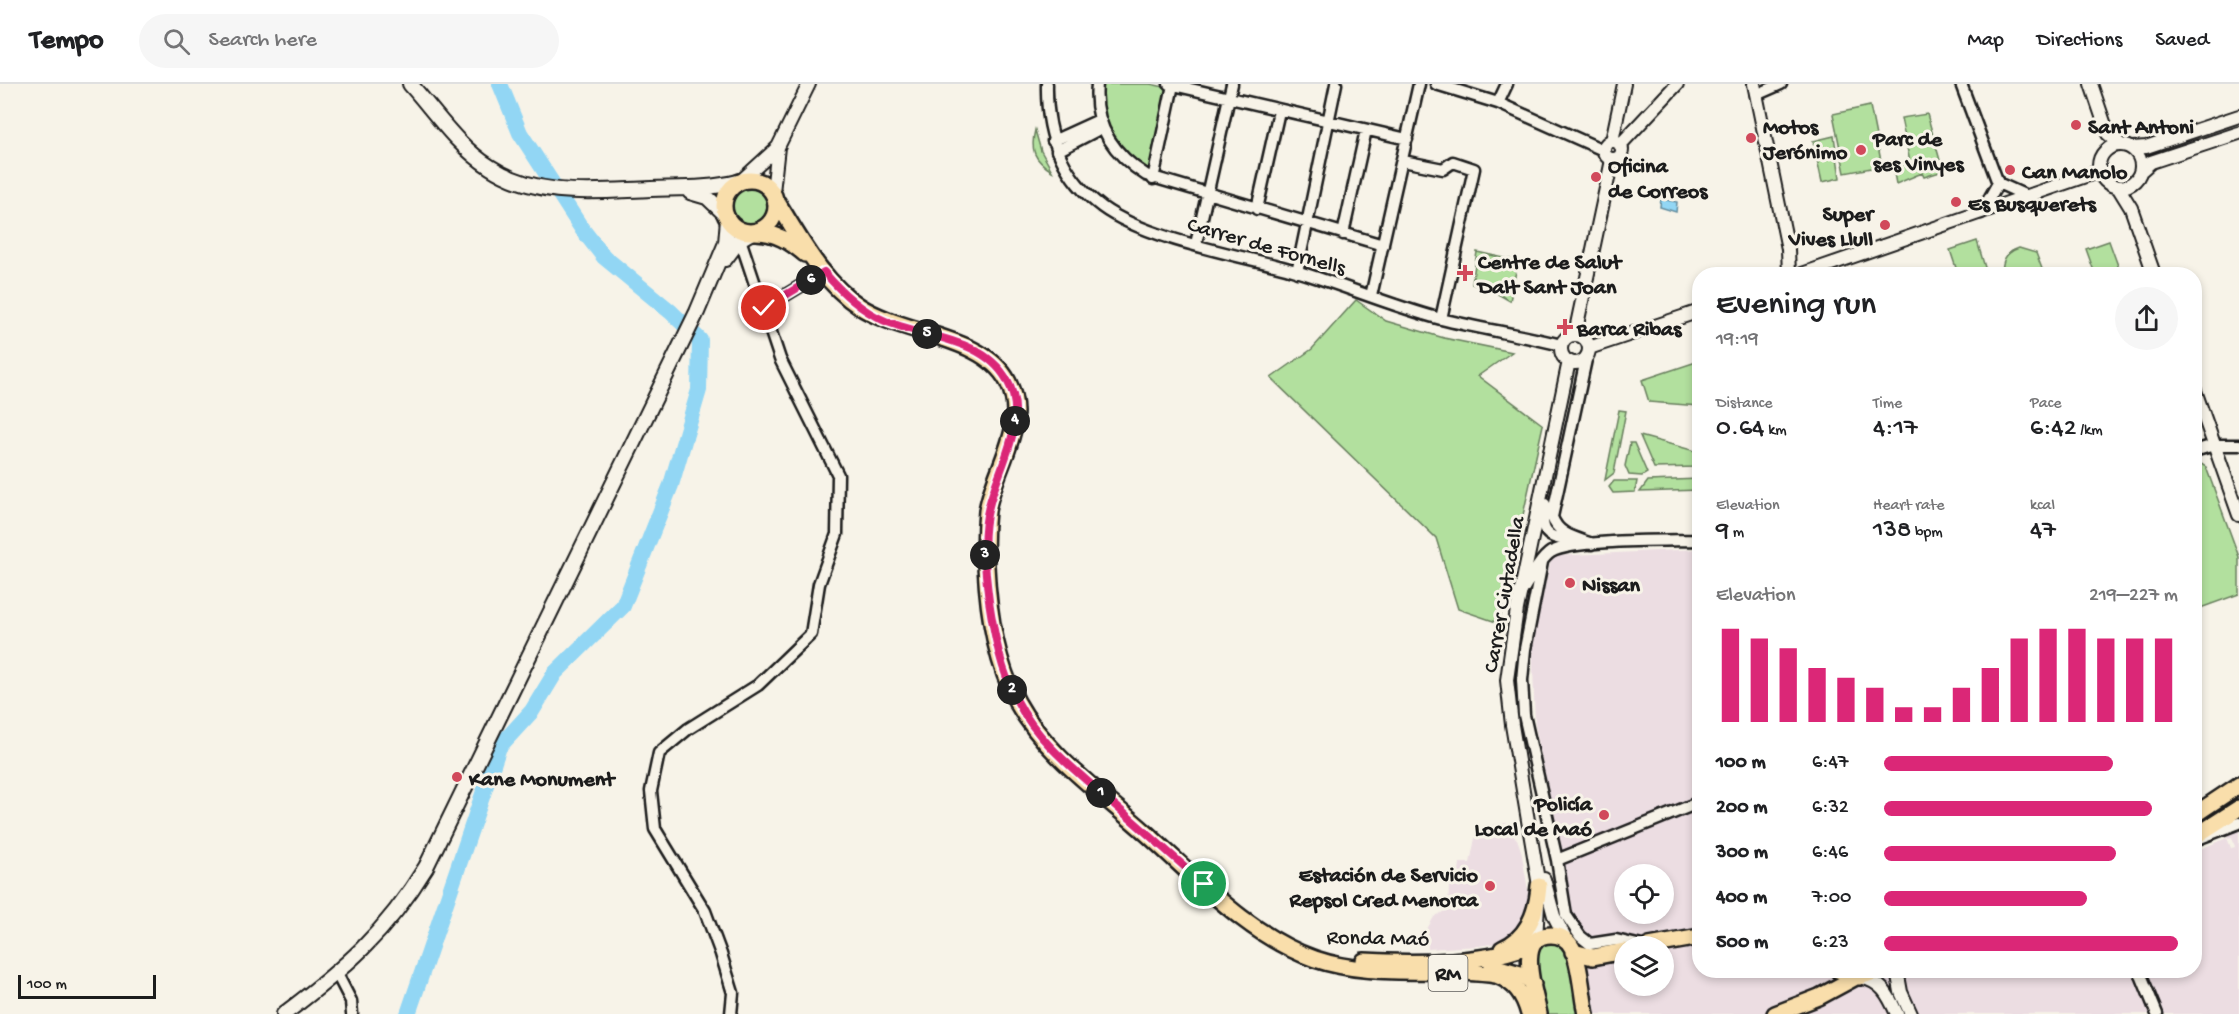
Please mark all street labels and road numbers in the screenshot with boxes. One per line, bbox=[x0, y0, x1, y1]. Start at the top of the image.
street label: Carrer de Fornells bbox=[1184, 213, 1349, 283]
street label: Carrer Ciutadella bbox=[1479, 514, 1533, 675]
street label: Ronda Maó bbox=[1326, 926, 1429, 954]
road number: RM bbox=[1428, 955, 1468, 991]

